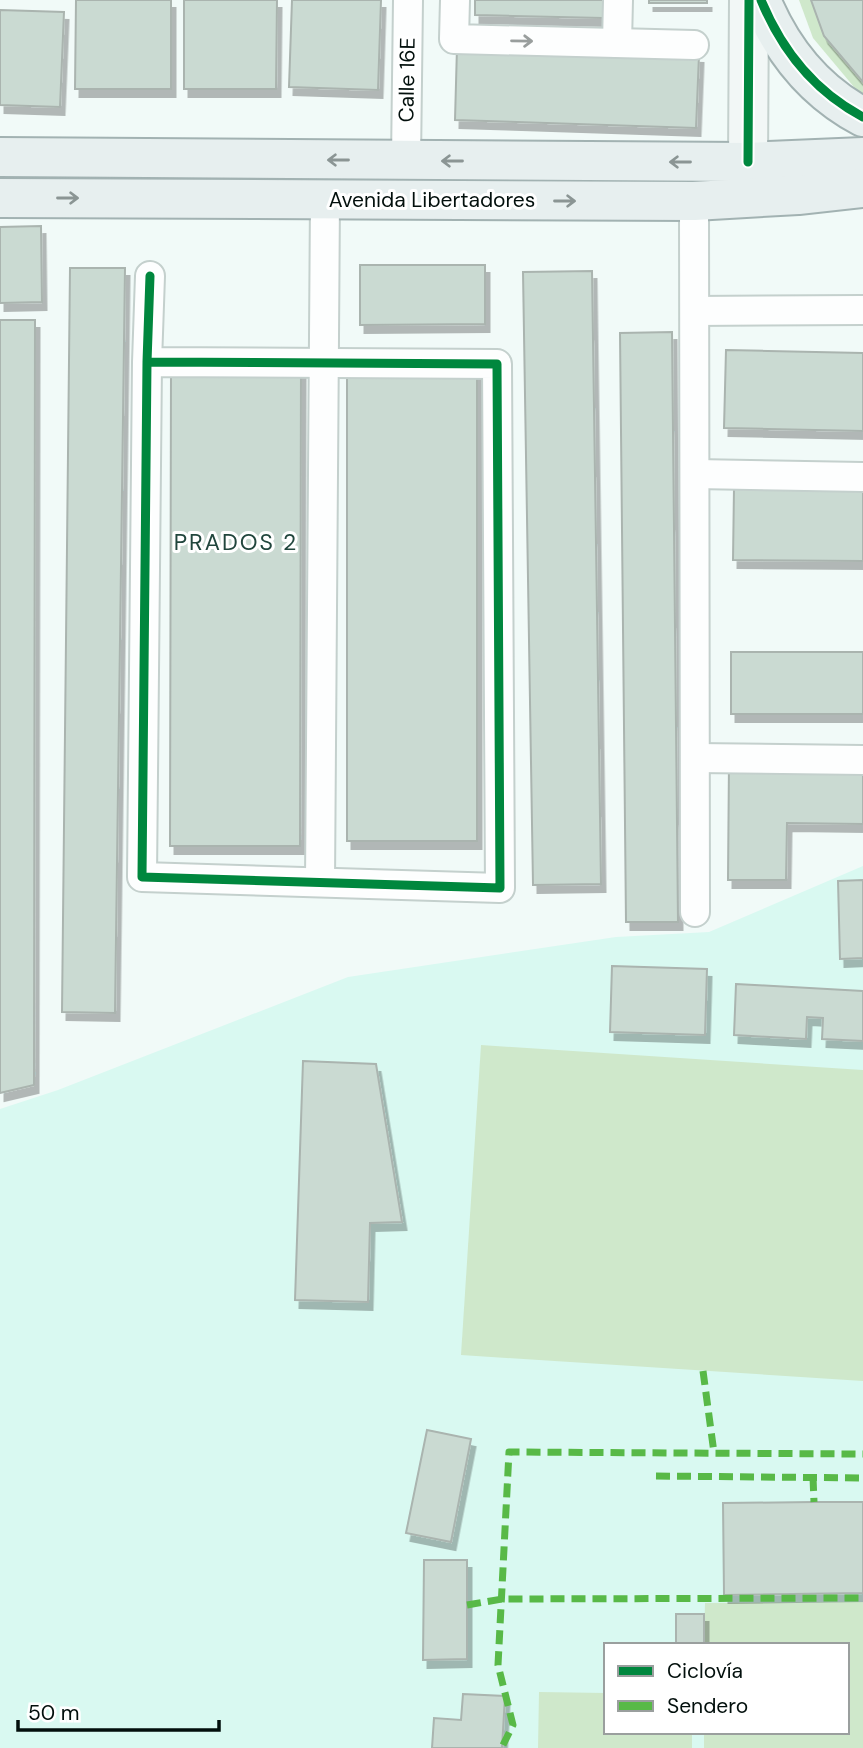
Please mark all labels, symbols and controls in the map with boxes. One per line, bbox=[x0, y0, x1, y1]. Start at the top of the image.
one-way arrow bbox=[511, 34, 534, 47]
street label: Calle 16E bbox=[392, 37, 422, 123]
one-way arrow bbox=[327, 153, 350, 167]
one-way arrow bbox=[441, 154, 464, 168]
one-way arrow bbox=[668, 155, 691, 169]
street label: Avenida Libertadores bbox=[329, 186, 535, 214]
one-way arrow bbox=[56, 191, 79, 205]
one-way arrow bbox=[553, 194, 576, 208]
district label: PRADOS 2 bbox=[174, 527, 298, 557]
legend bbox=[604, 1643, 849, 1734]
text: Ciclovía bbox=[667, 1657, 743, 1685]
scale bar bbox=[18, 1688, 219, 1732]
text: Sendero bbox=[667, 1692, 748, 1720]
text: 50 m bbox=[28, 1699, 79, 1727]

